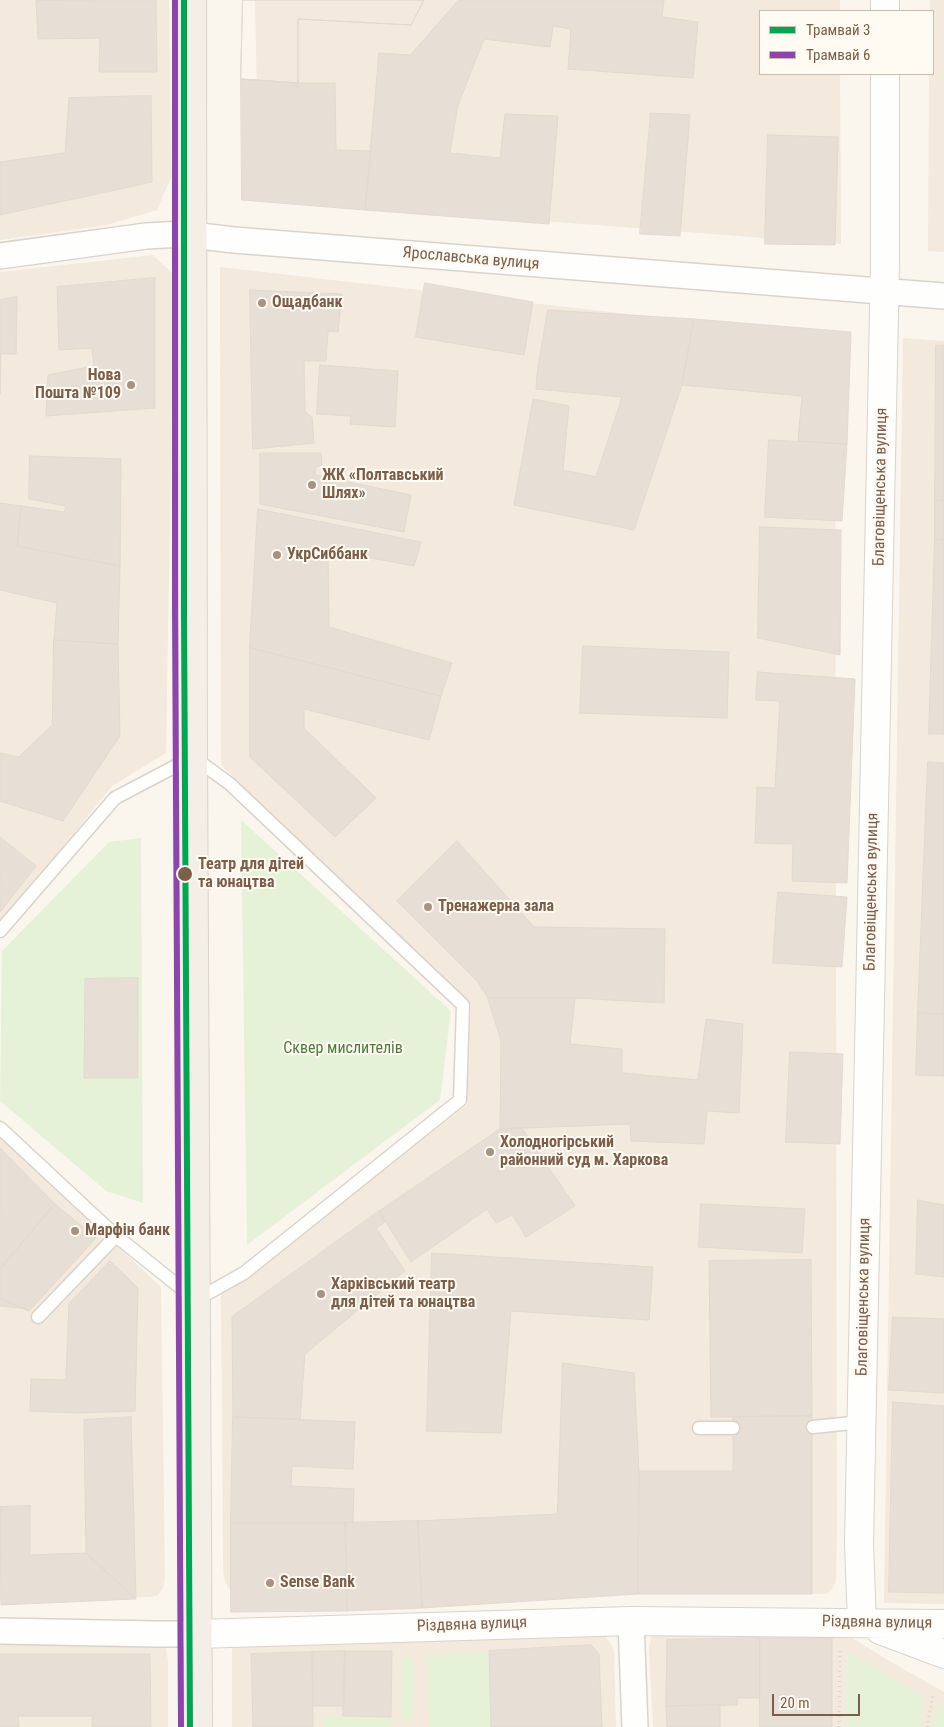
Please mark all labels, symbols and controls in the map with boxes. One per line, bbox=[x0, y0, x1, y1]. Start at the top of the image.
legend bbox=[759, 10, 934, 75]
text: Трамвай 3 bbox=[806, 21, 871, 39]
text: Трамвай 6 bbox=[806, 46, 871, 64]
street label: Ярославська вулиця bbox=[402, 243, 540, 275]
place label: Ощадбанк bbox=[272, 293, 343, 313]
marker: Ощадбанк bbox=[256, 297, 268, 309]
place label: Нова Пошта №109 bbox=[35, 366, 121, 404]
marker: Нова Пошта №109 bbox=[125, 379, 137, 391]
street label: Благовіщенська вулиця bbox=[870, 408, 892, 566]
place label: ЖК «Полтавський Шлях» bbox=[322, 466, 444, 504]
marker: ЖК «Полтавський Шлях» bbox=[306, 479, 318, 491]
place label: УкрСиббанк bbox=[287, 545, 368, 565]
marker: УкрСиббанк bbox=[271, 549, 283, 561]
street label: Благовіщенська вулиця bbox=[861, 813, 883, 971]
place label: Театр для дітей та юнацтва bbox=[198, 855, 304, 893]
marker: Театр для дітей та юнацтва bbox=[176, 865, 194, 883]
place label: Тренажерна зала bbox=[438, 897, 554, 917]
marker: Тренажерна зала bbox=[422, 901, 434, 913]
park label: Сквер мислителів bbox=[283, 1039, 403, 1059]
place label: Холодногірський районний суд м. Харкова bbox=[500, 1133, 668, 1171]
marker: Холодногірський районний суд м. Харкова bbox=[484, 1146, 496, 1158]
street label: Благовіщенська вулиця bbox=[853, 1218, 875, 1376]
place label: Марфін банк bbox=[85, 1221, 170, 1241]
marker: Марфін банк bbox=[69, 1225, 81, 1237]
place label: Харківський театр для дітей та юнацтва bbox=[331, 1275, 475, 1313]
marker: Харківський театр для дітей та юнацтва bbox=[315, 1288, 327, 1300]
place label: Sense Bank bbox=[280, 1573, 355, 1593]
marker: Sense Bank bbox=[264, 1577, 276, 1589]
street label: Різдвяна вулиця bbox=[822, 1612, 932, 1634]
street label: Різдвяна вулиця bbox=[417, 1613, 527, 1637]
scale bar bbox=[774, 1684, 862, 1716]
text: 20 m bbox=[780, 1694, 810, 1712]

